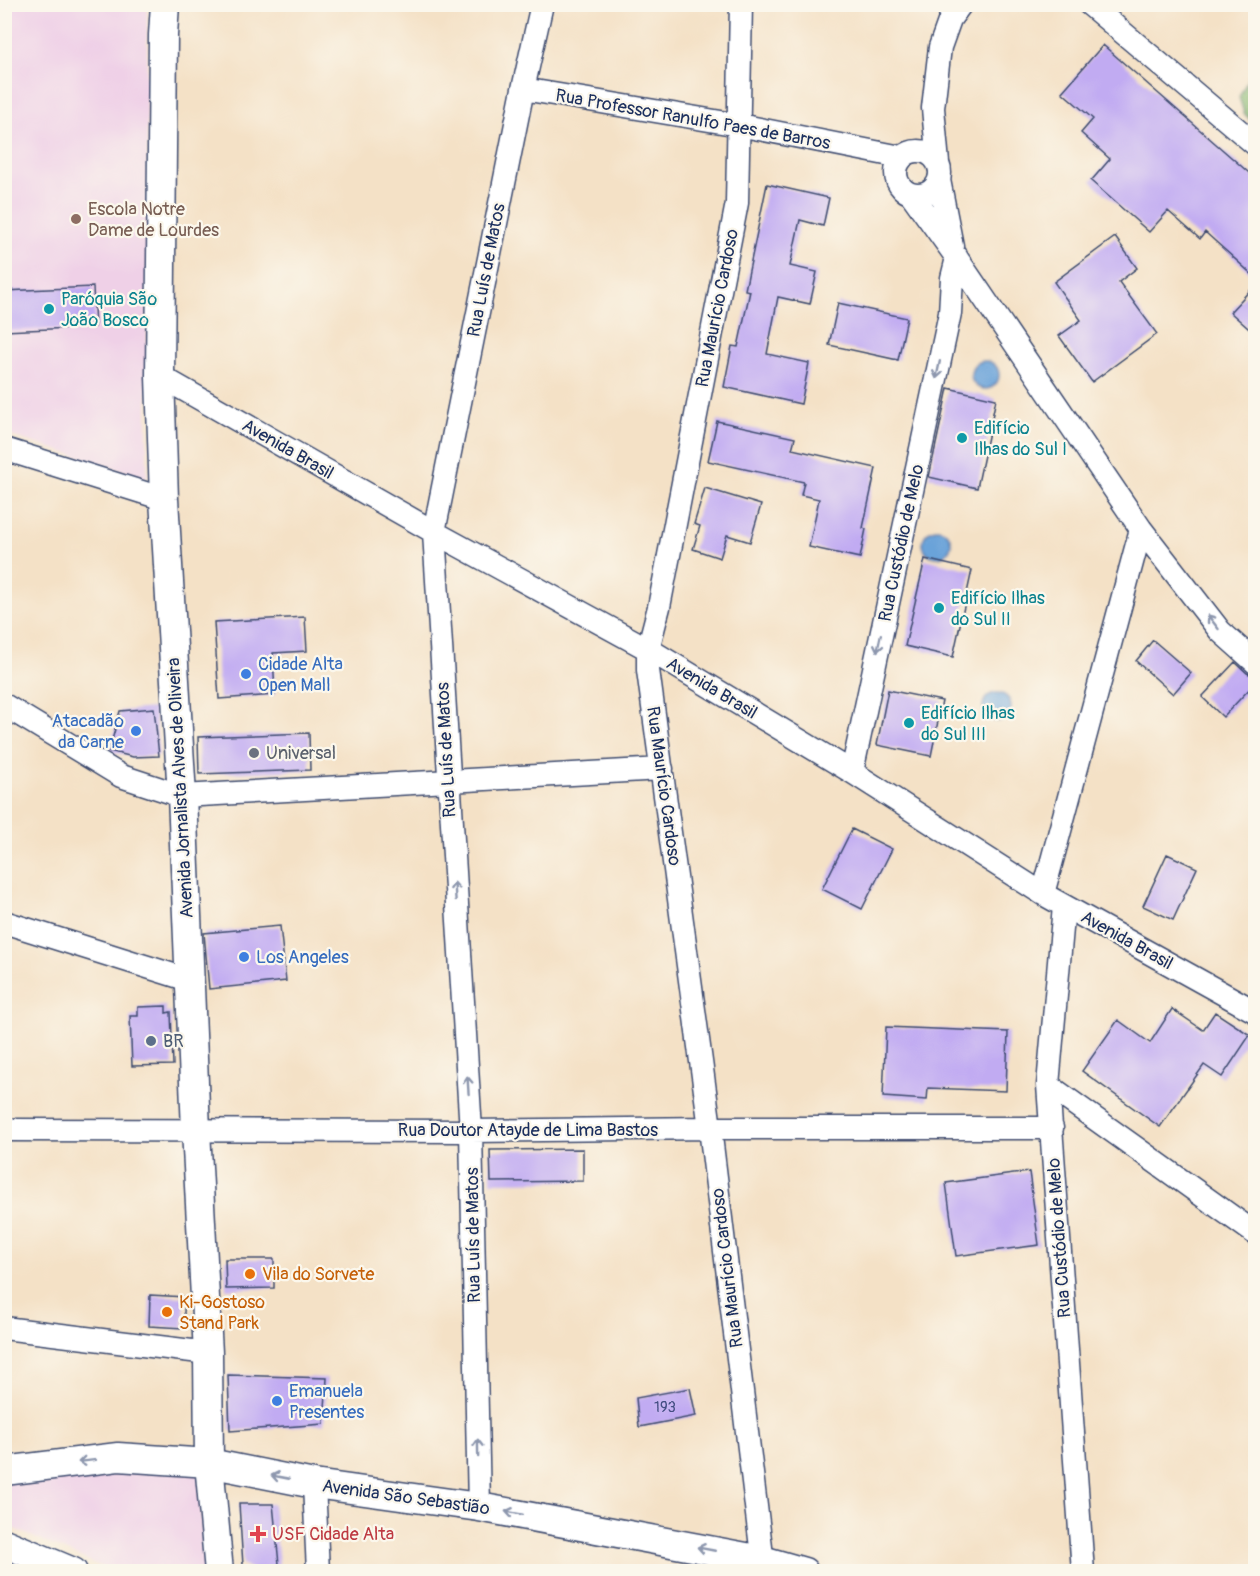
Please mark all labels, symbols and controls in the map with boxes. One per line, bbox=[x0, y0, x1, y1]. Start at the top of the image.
street label: Rua Professor Ranulfo Paes de Barros bbox=[554, 84, 832, 155]
place label: Escola Notre Dame de Lourdes bbox=[88, 198, 219, 242]
street label: Rua Luís de Matos bbox=[462, 201, 511, 339]
marker: Escola Notre Dame de Lourdes bbox=[69, 212, 83, 226]
street label: Rua Maurício Cardoso bbox=[691, 227, 744, 389]
place label: Paróquia São João Bosco bbox=[61, 288, 158, 332]
marker: Paróquia São João Bosco bbox=[42, 302, 56, 316]
one-way arrow bbox=[931, 361, 943, 380]
street label: Avenida Brasil bbox=[238, 414, 338, 485]
place label: Edifício Ilhas do Sul I bbox=[974, 417, 1067, 461]
marker: Edifício Ilhas do Sul I bbox=[955, 431, 969, 445]
street label: Rua Custódio de Melo bbox=[874, 462, 929, 624]
place label: Edifício Ilhas do Sul II bbox=[951, 587, 1045, 631]
marker: Edifício Ilhas do Sul II bbox=[932, 601, 946, 615]
one-way arrow bbox=[1207, 615, 1220, 631]
one-way arrow bbox=[873, 633, 884, 652]
street label: Avenida Brasil bbox=[662, 652, 761, 725]
place label: Cidade Alta Open Mall bbox=[258, 653, 343, 697]
street label: Avenida Jornalista Alves de Oliveira bbox=[162, 657, 199, 919]
marker: Cidade Alta Open Mall bbox=[239, 667, 253, 681]
street label: Rua Luís de Matos bbox=[431, 682, 462, 818]
place label: Edifício Ilhas do Sul III bbox=[921, 702, 1015, 746]
street label: Rua Maurício Cardoso bbox=[641, 705, 686, 867]
place label: Atacadão da Carne bbox=[51, 710, 124, 754]
marker: Edifício Ilhas do Sul III bbox=[902, 716, 916, 730]
marker: Atacadão da Carne bbox=[129, 724, 143, 738]
place label: Universal bbox=[266, 742, 336, 765]
marker: Universal bbox=[247, 746, 261, 760]
one-way arrow bbox=[450, 881, 461, 901]
street label: Avenida Brasil bbox=[1076, 906, 1177, 975]
place label: Los Angeles bbox=[256, 946, 349, 969]
marker: Los Angeles bbox=[237, 950, 251, 964]
place label: BR bbox=[163, 1030, 184, 1053]
marker: BR bbox=[144, 1034, 158, 1048]
one-way arrow bbox=[462, 1076, 473, 1096]
street label: Rua Doutor Atayde de Lima Bastos bbox=[398, 1119, 658, 1142]
street label: Rua Custódio de Melo bbox=[1042, 1157, 1077, 1319]
street label: Rua Luís de Matos bbox=[461, 1167, 486, 1303]
street label: Rua Maurício Cardoso bbox=[706, 1187, 749, 1349]
place label: Vila do Sorvete bbox=[262, 1263, 374, 1286]
marker: Vila do Sorvete bbox=[243, 1267, 257, 1281]
place label: Ki-Gostoso Stand Park bbox=[179, 1291, 265, 1335]
marker: Ki-Gostoso Stand Park bbox=[160, 1305, 174, 1319]
place label: Emanuela Presentes bbox=[289, 1380, 364, 1424]
marker: Emanuela Presentes bbox=[270, 1394, 284, 1408]
house number: 193 bbox=[654, 1398, 676, 1417]
one-way arrow bbox=[472, 1439, 483, 1459]
one-way arrow bbox=[77, 1456, 97, 1467]
one-way arrow bbox=[271, 1471, 290, 1482]
street label: Avenida São Sebastião bbox=[321, 1474, 492, 1521]
one-way arrow bbox=[505, 1507, 524, 1518]
place label: USF Cidade Alta bbox=[272, 1523, 394, 1546]
marker: USF Cidade Alta bbox=[249, 1525, 267, 1543]
one-way arrow bbox=[696, 1543, 716, 1554]

